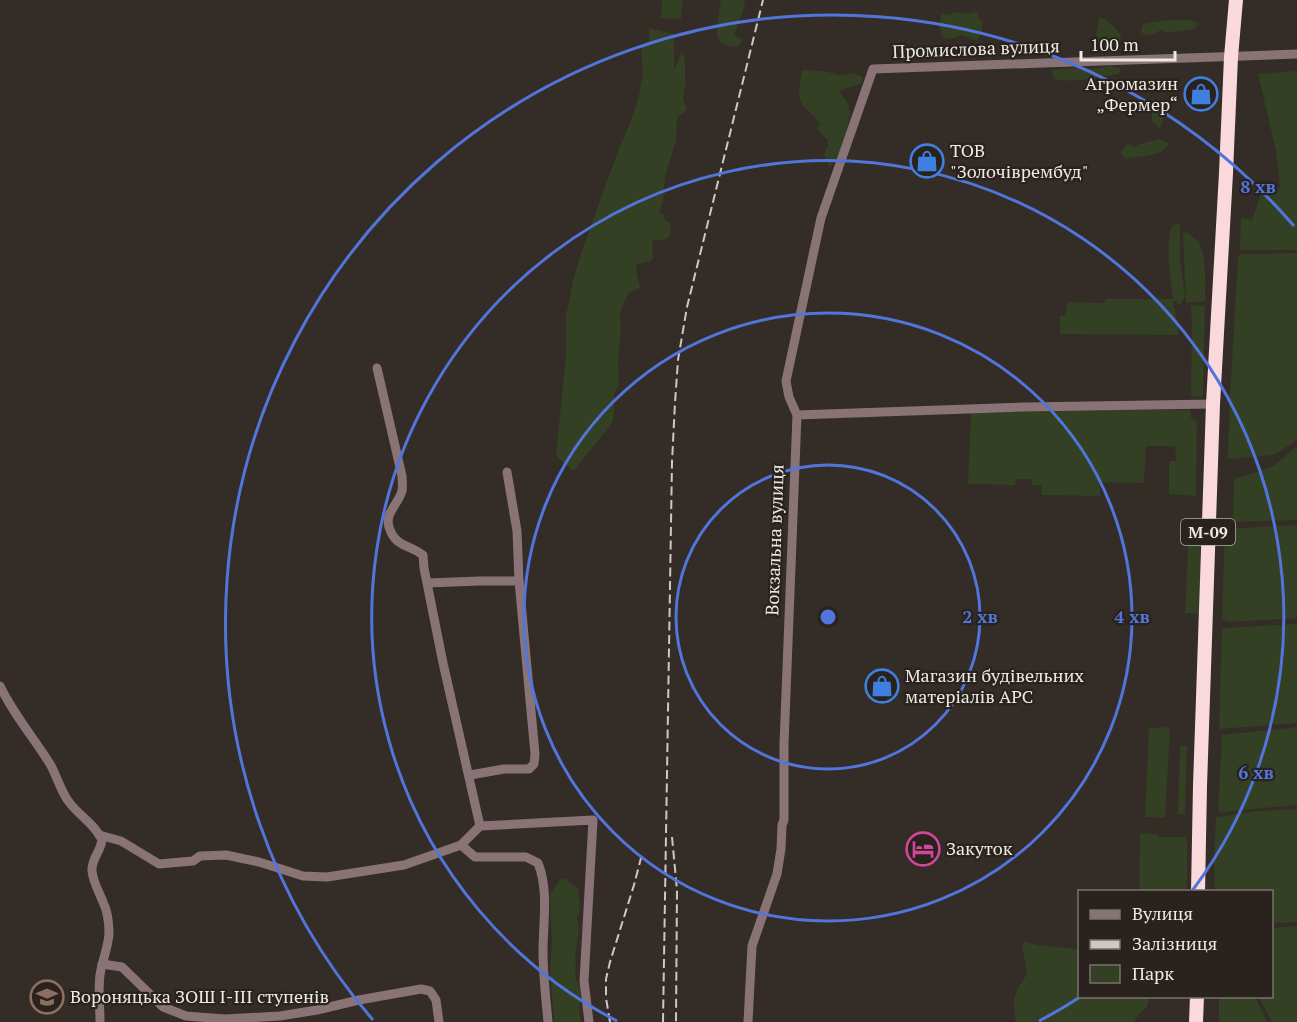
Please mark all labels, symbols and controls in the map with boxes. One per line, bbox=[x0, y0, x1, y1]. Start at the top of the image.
scale bar bbox=[1081, 24, 1176, 62]
text: 100 m bbox=[1090, 32, 1139, 56]
street label: Промислова вулиця bbox=[892, 33, 1060, 63]
place label: Агромазин „Фермер“ bbox=[1085, 71, 1178, 116]
shop icon: Агромазин „Фермер“ bbox=[1183, 76, 1219, 112]
place label: ТОВ "Золочіврембуд" bbox=[950, 138, 1089, 183]
shop icon: ТОВ "Золочіврембуд" bbox=[909, 143, 945, 179]
text: 8 хв bbox=[1240, 174, 1276, 198]
street label: Вокзальна вулиця bbox=[759, 464, 789, 616]
road number: М-09 bbox=[1181, 519, 1235, 545]
text: 2 хв bbox=[962, 604, 998, 628]
text: 4 хв bbox=[1114, 604, 1150, 628]
centre of rings bbox=[818, 607, 838, 627]
place label: Магазин будівельних матеріалів APC bbox=[905, 663, 1085, 708]
shop icon: Магазин будівельних матеріалів APC bbox=[864, 668, 900, 704]
text: 6 хв bbox=[1238, 760, 1274, 784]
hotel icon: Закуток bbox=[905, 831, 941, 867]
place label: Закуток bbox=[946, 836, 1013, 860]
legend bbox=[1078, 890, 1273, 998]
text: Вулиця bbox=[1132, 901, 1193, 925]
text: Залізниця bbox=[1132, 931, 1217, 955]
text: Парк bbox=[1132, 961, 1174, 985]
school or university icon: Вороняцька ЗОШ І-ІІІ ступенів bbox=[29, 979, 65, 1015]
place label: Вороняцька ЗОШ І-ІІІ ступенів bbox=[70, 984, 329, 1008]

